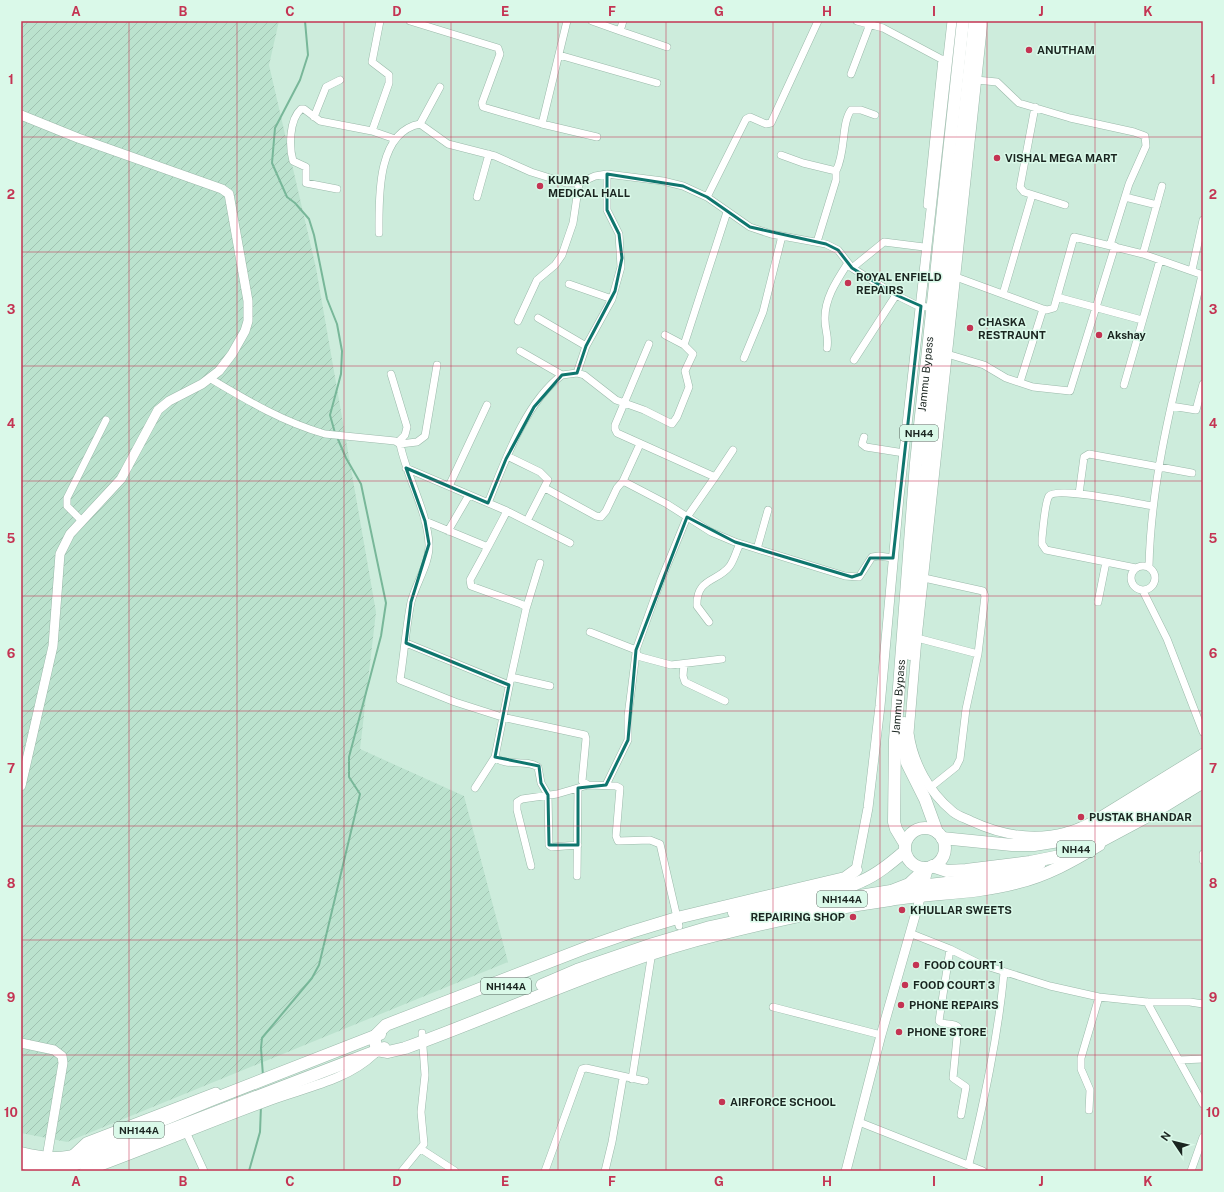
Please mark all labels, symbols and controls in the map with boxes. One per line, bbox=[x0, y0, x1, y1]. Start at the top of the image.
text: A bbox=[71, 4, 81, 19]
text: B bbox=[179, 4, 188, 19]
text: C bbox=[285, 4, 295, 19]
text: D bbox=[392, 4, 402, 19]
text: E bbox=[501, 4, 509, 19]
text: F bbox=[608, 4, 616, 19]
text: G bbox=[714, 4, 724, 19]
text: H bbox=[822, 4, 832, 19]
text: I bbox=[932, 4, 936, 19]
text: J bbox=[1038, 4, 1044, 19]
text: K bbox=[1143, 4, 1153, 19]
place label: ANUTHAM bbox=[1037, 44, 1095, 56]
marker: ANUTHAM bbox=[1024, 45, 1034, 55]
text: 1 bbox=[8, 72, 14, 87]
text: 1 bbox=[1210, 72, 1216, 87]
place label: VISHAL MEGA MART bbox=[1005, 152, 1118, 164]
marker: VISHAL MEGA MART bbox=[992, 153, 1002, 163]
place label: KUMAR MEDICAL HALL bbox=[548, 174, 630, 199]
marker: KUMAR MEDICAL HALL bbox=[535, 181, 545, 191]
text: 2 bbox=[7, 187, 15, 202]
text: 2 bbox=[1209, 187, 1217, 202]
place label: ROYAL ENFIELD REPAIRS bbox=[856, 271, 942, 296]
marker: ROYAL ENFIELD REPAIRS bbox=[843, 278, 853, 288]
text: 3 bbox=[7, 302, 16, 317]
text: 3 bbox=[1209, 302, 1218, 317]
place label: CHASKA RESTRAUNT bbox=[978, 316, 1046, 341]
marker: CHASKA RESTRAUNT bbox=[965, 323, 975, 333]
place label: Akshay bbox=[1107, 329, 1146, 341]
marker: Akshay bbox=[1094, 330, 1104, 340]
street label: Jammu Bypass bbox=[916, 336, 935, 412]
text: 4 bbox=[7, 416, 16, 431]
text: 4 bbox=[1209, 416, 1218, 431]
road number: NH44 bbox=[900, 425, 938, 441]
text: 5 bbox=[7, 531, 16, 546]
text: 5 bbox=[1209, 531, 1218, 546]
text: 6 bbox=[7, 646, 16, 661]
text: 6 bbox=[1209, 646, 1218, 661]
street label: Jammu Bypass bbox=[889, 658, 907, 735]
text: 7 bbox=[7, 761, 15, 776]
text: 7 bbox=[1209, 761, 1217, 776]
place label: PUSTAK BHANDAR bbox=[1089, 811, 1192, 823]
marker: PUSTAK BHANDAR bbox=[1076, 812, 1086, 822]
road number: NH44 bbox=[1057, 841, 1095, 857]
text: 8 bbox=[7, 876, 16, 891]
text: 8 bbox=[1209, 876, 1218, 891]
road number: NH144A bbox=[817, 891, 867, 907]
place label: KHULLAR SWEETS bbox=[910, 904, 1012, 916]
marker: KHULLAR SWEETS bbox=[897, 905, 907, 915]
place label: REPAIRING SHOP bbox=[750, 911, 845, 923]
marker: REPAIRING SHOP bbox=[848, 912, 858, 922]
place label: FOOD COURT 1 bbox=[924, 959, 1003, 971]
marker: FOOD COURT 1 bbox=[911, 960, 921, 970]
road number: NH144A bbox=[481, 978, 531, 994]
place label: FOOD COURT 3 bbox=[913, 979, 995, 991]
marker: FOOD COURT 3 bbox=[900, 980, 910, 990]
text: 9 bbox=[7, 990, 15, 1005]
text: 9 bbox=[1209, 990, 1217, 1005]
place label: PHONE REPAIRS bbox=[909, 999, 999, 1011]
marker: PHONE REPAIRS bbox=[896, 1000, 906, 1010]
place label: PHONE STORE bbox=[907, 1026, 986, 1038]
marker: PHONE STORE bbox=[894, 1027, 904, 1037]
place label: AIRFORCE SCHOOL bbox=[730, 1096, 836, 1108]
marker: AIRFORCE SCHOOL bbox=[717, 1097, 727, 1107]
text: 10 bbox=[4, 1105, 18, 1120]
text: 10 bbox=[1206, 1105, 1220, 1120]
road number: NH144A bbox=[114, 1122, 164, 1138]
north arrow bbox=[1154, 1122, 1194, 1162]
text: N bbox=[1158, 1129, 1173, 1143]
text: A bbox=[71, 1174, 81, 1189]
text: B bbox=[179, 1174, 188, 1189]
text: C bbox=[285, 1174, 295, 1189]
text: D bbox=[392, 1174, 402, 1189]
text: E bbox=[501, 1174, 509, 1189]
text: F bbox=[608, 1174, 616, 1189]
text: G bbox=[714, 1174, 724, 1189]
text: H bbox=[822, 1174, 832, 1189]
text: I bbox=[932, 1174, 936, 1189]
text: J bbox=[1038, 1174, 1044, 1189]
text: K bbox=[1143, 1174, 1153, 1189]

